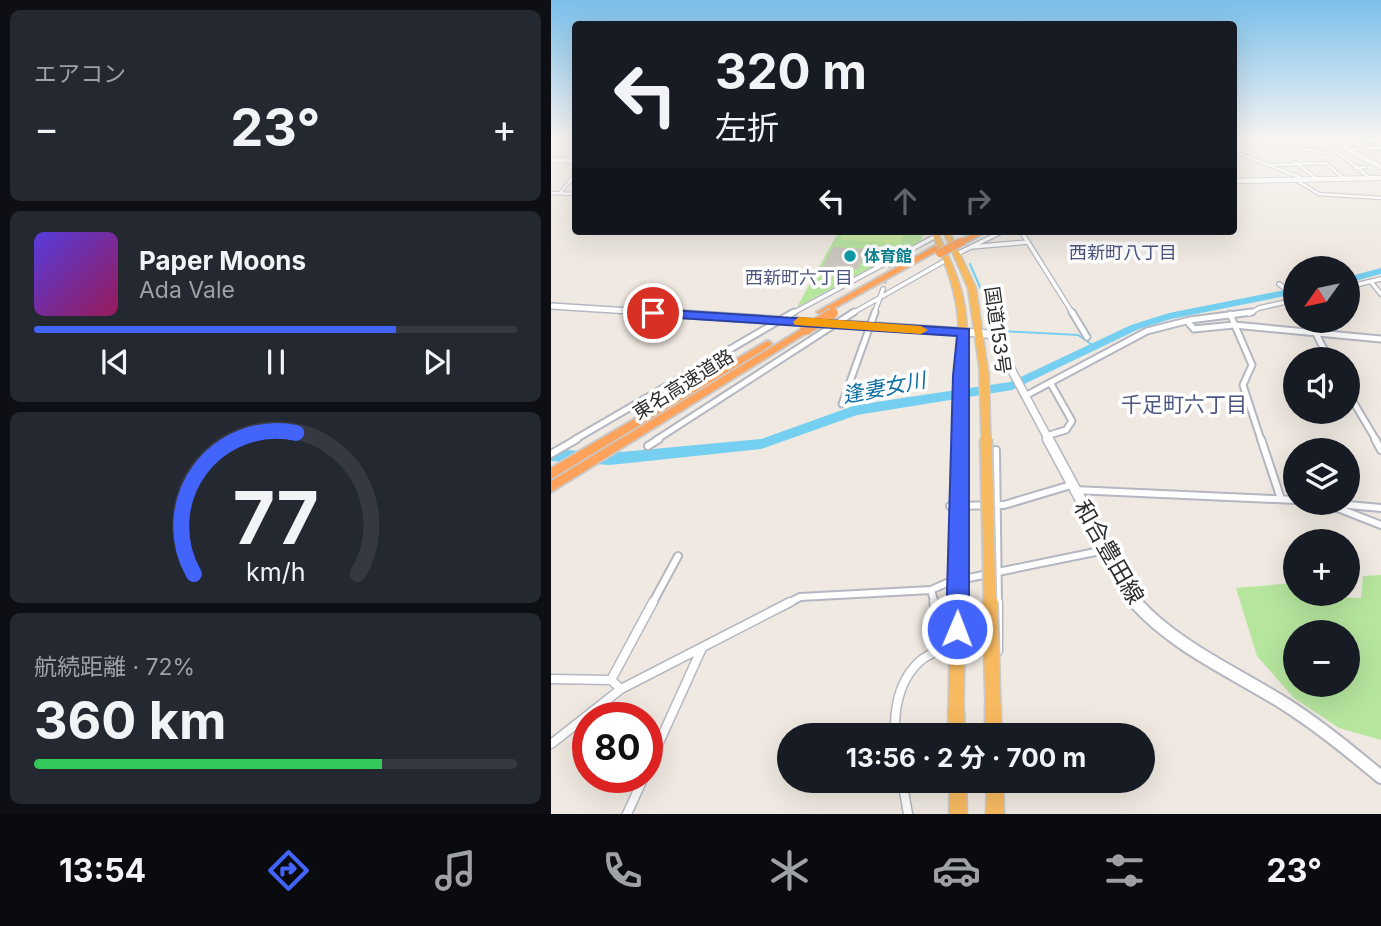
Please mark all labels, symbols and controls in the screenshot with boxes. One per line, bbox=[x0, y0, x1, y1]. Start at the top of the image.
text: 320 m bbox=[715, 42, 867, 101]
icon: left bbox=[600, 49, 691, 140]
text: エアコン bbox=[34, 60, 126, 88]
text: 23° bbox=[231, 96, 320, 159]
text: − bbox=[34, 105, 59, 151]
text: + bbox=[492, 105, 517, 151]
text: 左折 bbox=[715, 108, 779, 147]
icon: left bbox=[813, 182, 851, 220]
icon: ahead bbox=[886, 182, 924, 220]
icon: right bbox=[959, 182, 997, 220]
district label: 西新町八丁目 bbox=[1069, 242, 1177, 263]
text: Paper Moons bbox=[139, 245, 306, 276]
place label: 体育館 bbox=[864, 246, 912, 266]
marker: 体育館 bbox=[842, 248, 858, 264]
north arrow bbox=[1283, 256, 1359, 332]
map controls bbox=[1283, 256, 1360, 697]
district label: 西新町六丁目 bbox=[745, 267, 853, 288]
text: Ada Vale bbox=[139, 276, 235, 304]
pin bbox=[623, 283, 683, 343]
street label: 国道153号 bbox=[980, 285, 1015, 375]
icon: arrive bbox=[634, 294, 672, 332]
icon: previous bbox=[96, 343, 134, 381]
icon: pause bbox=[257, 343, 295, 381]
icon: next bbox=[418, 343, 456, 381]
street label: 東名高速道路 bbox=[629, 344, 738, 424]
button: sound bbox=[1283, 347, 1360, 424]
water label: 逢妻女川 bbox=[840, 367, 929, 408]
district label: 千足町六丁目 bbox=[1121, 392, 1247, 417]
button: layers bbox=[1283, 438, 1360, 515]
text: 77 bbox=[232, 473, 319, 562]
street label: 和合豊田線 bbox=[1068, 495, 1150, 609]
button: + bbox=[1283, 529, 1360, 606]
text: km/h bbox=[246, 556, 305, 586]
position arrow bbox=[920, 592, 994, 666]
button: − bbox=[1283, 620, 1360, 697]
text: 航続距離 · 72% bbox=[34, 653, 195, 681]
text: 360 km bbox=[34, 689, 226, 752]
speed limit sign: 80 bbox=[572, 702, 663, 793]
text: 13:56 · 2 分 · 700 m bbox=[846, 742, 1086, 773]
icon: directions bbox=[264, 846, 313, 895]
icon: music bbox=[431, 846, 480, 895]
icon: phone bbox=[598, 846, 647, 895]
icon: climate bbox=[765, 846, 814, 895]
icon: car bbox=[932, 846, 981, 895]
icon: filters bbox=[1100, 846, 1149, 895]
text: 13:54 bbox=[59, 851, 146, 890]
text: 23° bbox=[1267, 851, 1322, 890]

